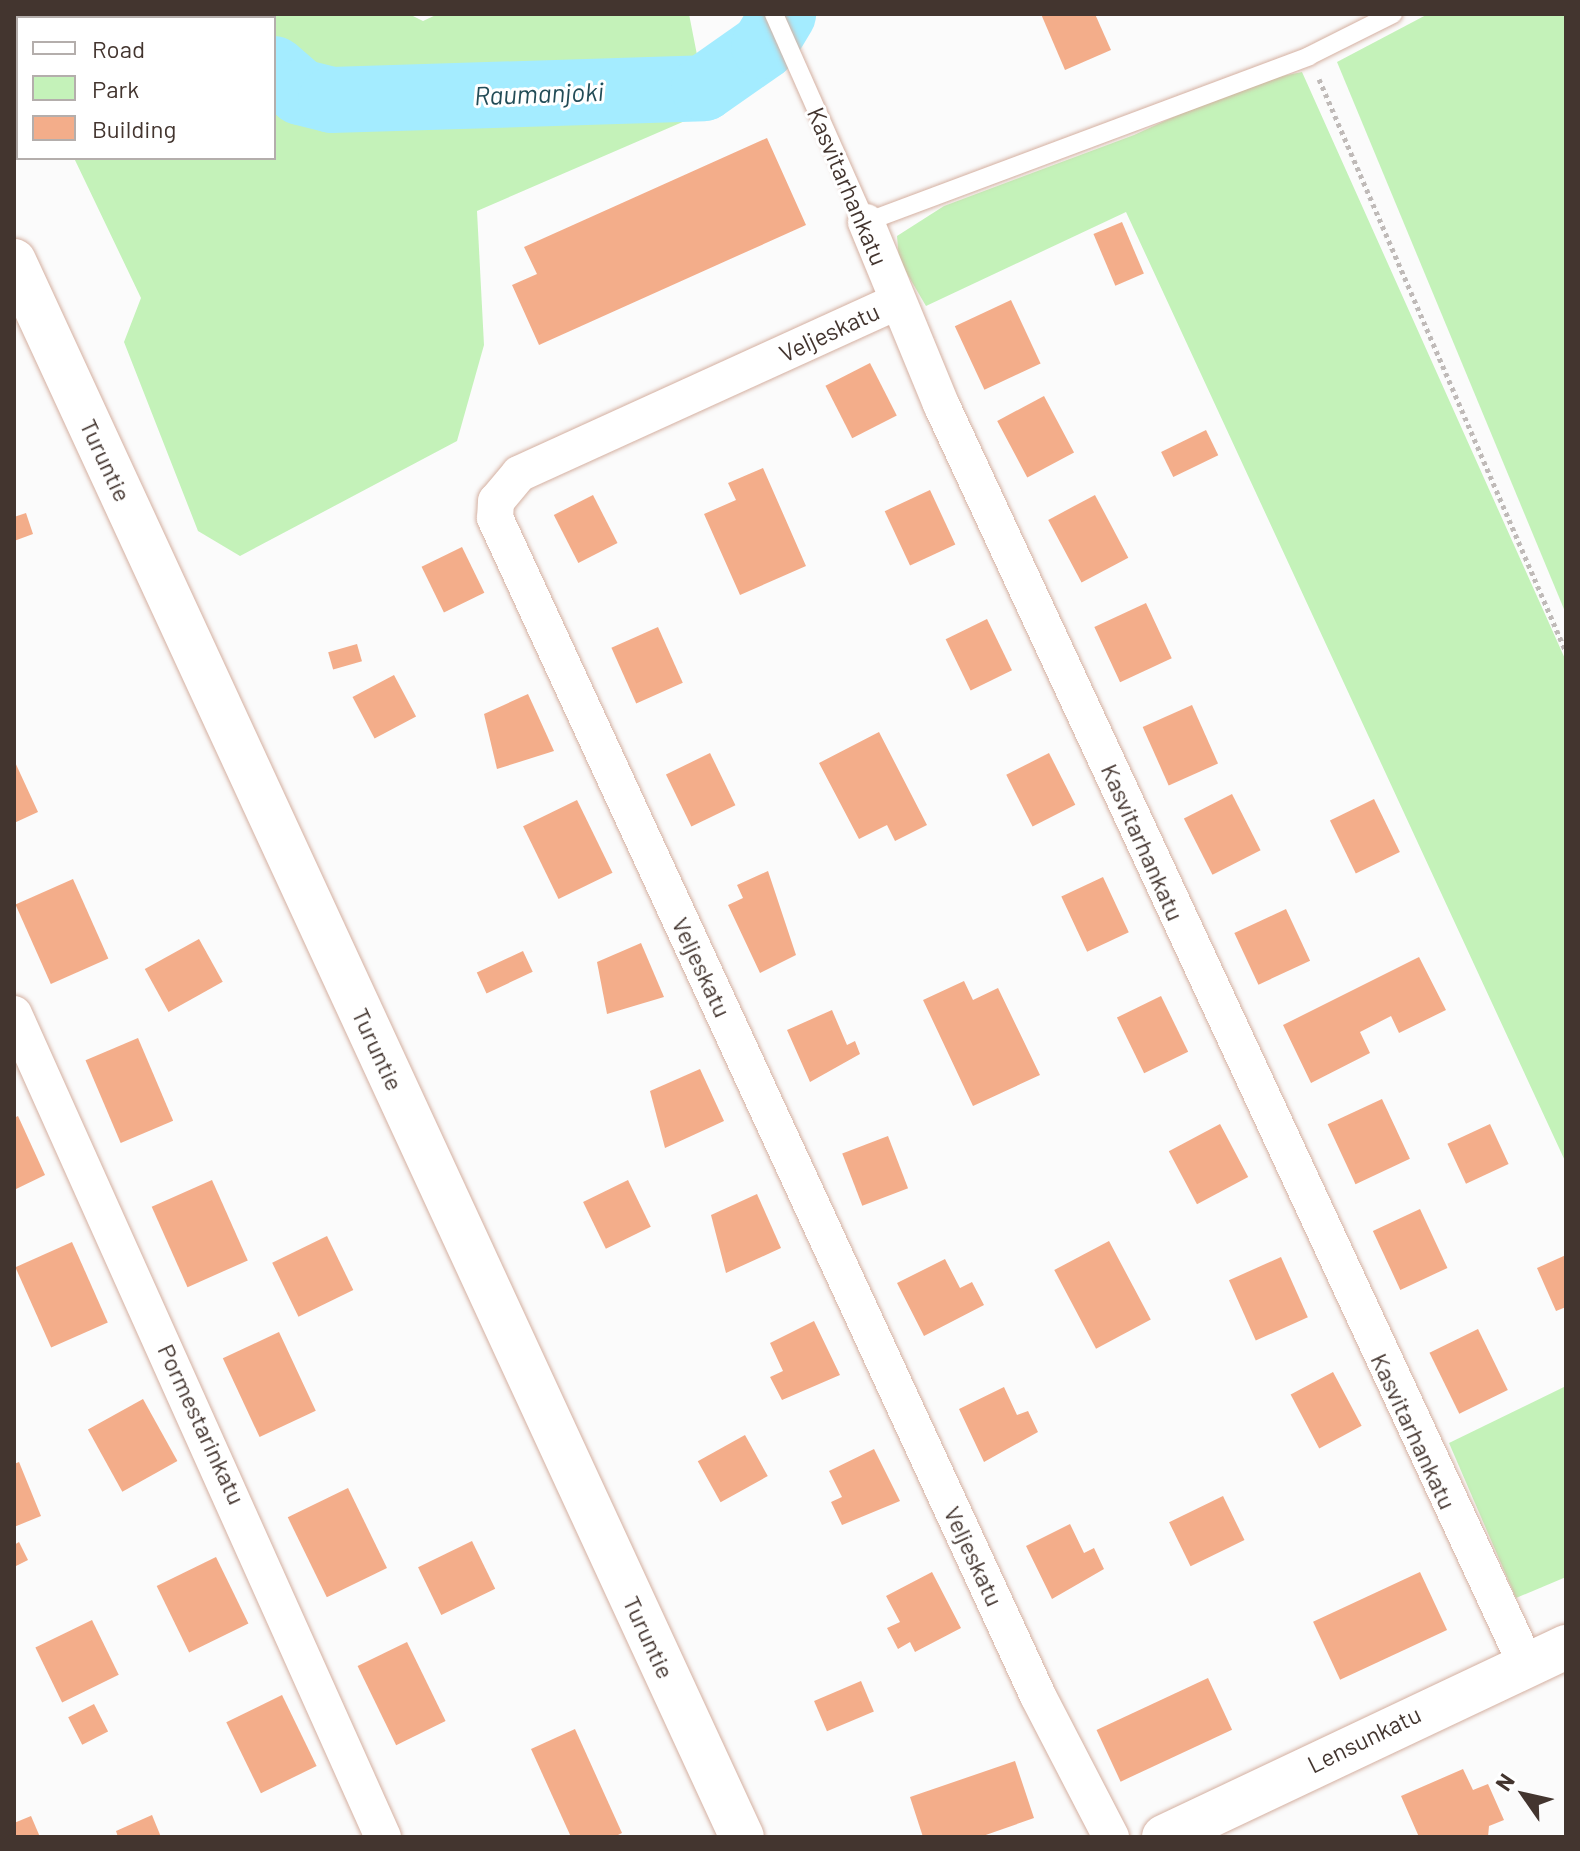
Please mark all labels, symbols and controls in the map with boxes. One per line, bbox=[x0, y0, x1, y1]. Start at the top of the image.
legend bbox=[16, 16, 276, 160]
text: Road bbox=[92, 34, 145, 63]
text: Park bbox=[92, 74, 139, 103]
water label: Raumanjoki bbox=[474, 75, 604, 111]
street label: Kasvitarhankatu bbox=[802, 103, 894, 269]
text: Building bbox=[92, 114, 176, 143]
street label: Veljeskatu bbox=[774, 296, 884, 368]
street label: Turuntie bbox=[74, 414, 138, 506]
street label: Kasvitarhankatu bbox=[1096, 759, 1190, 925]
street label: Veljeskatu bbox=[666, 912, 738, 1022]
street label: Turuntie bbox=[346, 1003, 410, 1095]
street label: Pormestarinkatu bbox=[152, 1339, 252, 1509]
street label: Kasvitarhankatu bbox=[1365, 1348, 1463, 1514]
street label: Veljeskatu bbox=[938, 1501, 1010, 1611]
street label: Turuntie bbox=[617, 1591, 681, 1683]
street label: Lensunkatu bbox=[1303, 1699, 1425, 1779]
north arrow bbox=[1484, 1755, 1564, 1835]
text: N bbox=[1489, 1768, 1519, 1795]

